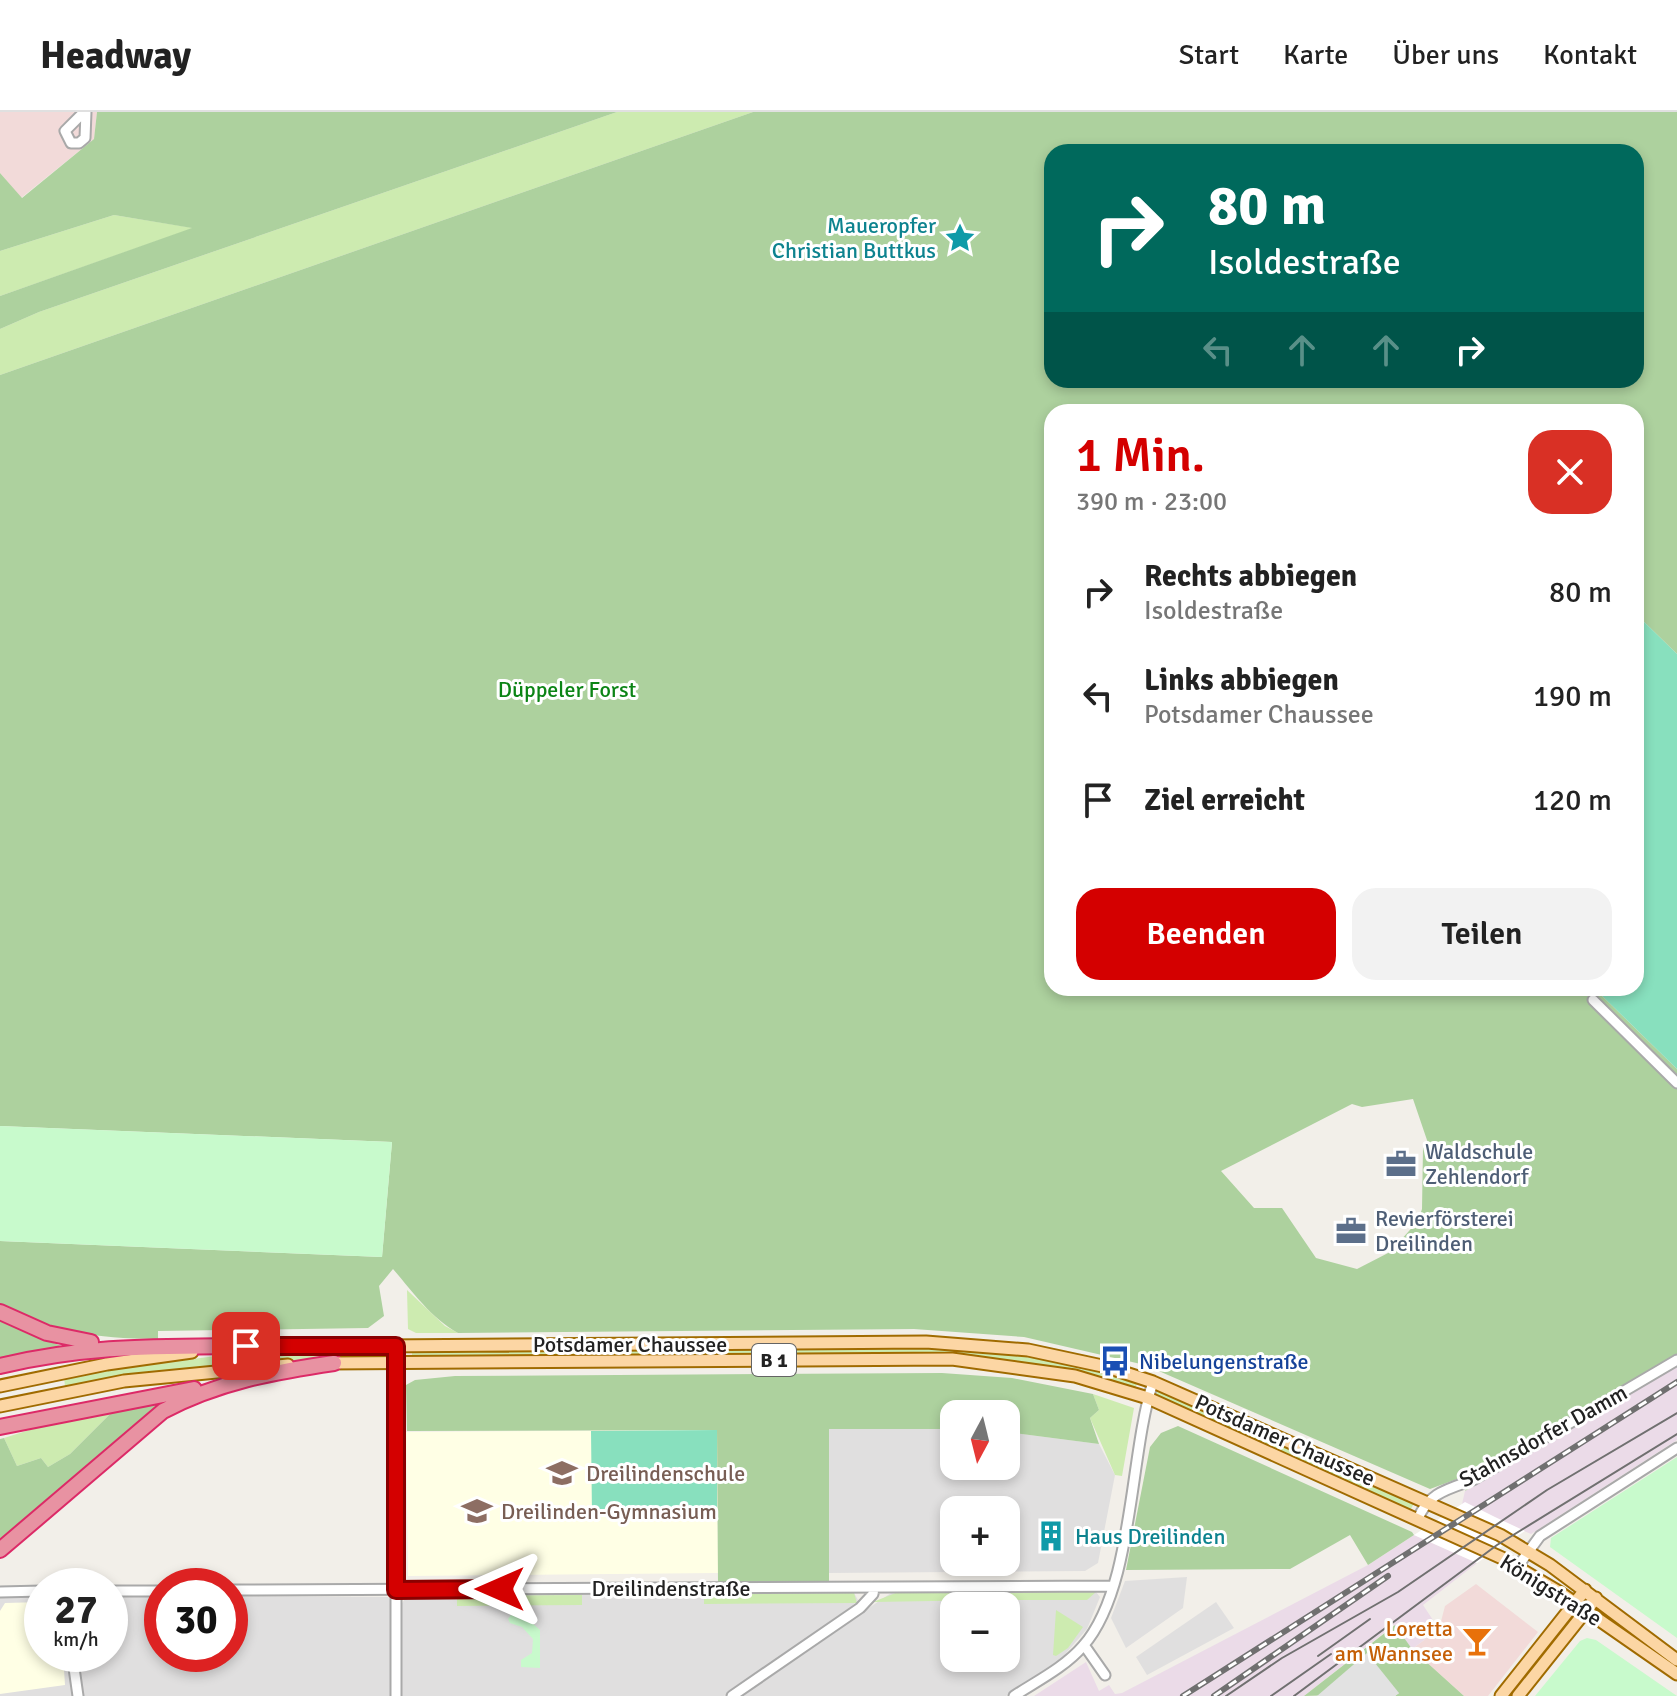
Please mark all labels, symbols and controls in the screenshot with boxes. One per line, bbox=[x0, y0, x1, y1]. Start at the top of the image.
text: Headway bbox=[40, 32, 191, 79]
text: Start bbox=[1179, 38, 1239, 72]
text: Karte bbox=[1283, 38, 1348, 72]
text: Über uns bbox=[1392, 38, 1499, 72]
text: Kontakt bbox=[1543, 38, 1637, 72]
text: 80 m bbox=[1208, 171, 1326, 240]
icon: right bbox=[1076, 176, 1180, 280]
place label: Maueropfer Christian Buttkus bbox=[772, 212, 936, 264]
place icon: Maueropfer Christian Buttkus bbox=[943, 221, 977, 255]
text: Isoldestraße bbox=[1208, 240, 1401, 285]
icon: left bbox=[1196, 328, 1240, 372]
icon: ahead bbox=[1280, 328, 1324, 372]
icon: ahead bbox=[1364, 328, 1408, 372]
icon: right bbox=[1448, 328, 1492, 372]
text: 1 Min. bbox=[1076, 426, 1205, 485]
button: close bbox=[1528, 430, 1612, 514]
text: 390 m · 23:00 bbox=[1076, 486, 1227, 518]
text: Rechts abbiegen bbox=[1144, 558, 1357, 595]
icon: right bbox=[1076, 570, 1120, 614]
text: 80 m bbox=[1549, 574, 1612, 611]
text: Isoldestraße bbox=[1144, 595, 1283, 627]
text: Links abbiegen bbox=[1144, 662, 1339, 699]
icon: left bbox=[1076, 674, 1120, 718]
park label: Düppeler Forst bbox=[498, 676, 637, 703]
text: 190 m bbox=[1533, 678, 1612, 715]
text: Potsdamer Chaussee bbox=[1144, 699, 1374, 731]
icon: arrive bbox=[1076, 778, 1120, 822]
text: Ziel erreicht bbox=[1144, 782, 1305, 819]
text: 120 m bbox=[1533, 782, 1612, 819]
button: Beenden bbox=[1076, 888, 1336, 980]
button: Teilen bbox=[1352, 888, 1612, 980]
place label: Waldschule Zehlendorf bbox=[1425, 1138, 1533, 1190]
office icon: Waldschule Zehlendorf bbox=[1384, 1147, 1418, 1181]
place label: Revierförsterei Dreilinden bbox=[1375, 1205, 1514, 1257]
office icon: Revierförsterei Dreilinden bbox=[1334, 1214, 1368, 1248]
pin bbox=[212, 1312, 280, 1380]
icon: arrive bbox=[224, 1324, 268, 1368]
street label: Potsdamer Chaussee bbox=[533, 1331, 727, 1358]
road number: B 1 bbox=[752, 1344, 796, 1376]
bus stop icon: Nibelungenstraße bbox=[1098, 1344, 1132, 1378]
place label: Nibelungenstraße bbox=[1139, 1348, 1309, 1375]
street label: Stahnsdorfer Damm bbox=[1454, 1379, 1632, 1493]
street label: Potsdamer Chaussee bbox=[1191, 1388, 1379, 1492]
north arrow bbox=[940, 1400, 1020, 1480]
map controls bbox=[940, 1400, 1020, 1672]
school or university icon: Dreilindenschule bbox=[545, 1456, 579, 1490]
place label: Dreilindenschule bbox=[586, 1460, 745, 1487]
school or university icon: Dreilinden-Gymnasium bbox=[460, 1494, 494, 1528]
button: + bbox=[940, 1496, 1020, 1576]
place label: Dreilinden-Gymnasium bbox=[501, 1498, 717, 1525]
building icon: Haus Dreilinden bbox=[1034, 1519, 1068, 1553]
place label: Haus Dreilinden bbox=[1075, 1523, 1225, 1550]
position arrow bbox=[458, 1547, 542, 1631]
street label: Königstraße bbox=[1495, 1548, 1607, 1632]
speed limit sign: 30 bbox=[144, 1568, 248, 1672]
street label: Dreilindenstraße bbox=[591, 1575, 751, 1602]
text: 27 bbox=[54, 1585, 98, 1635]
button: − bbox=[940, 1592, 1020, 1672]
place label: Loretta am Wannsee bbox=[1335, 1615, 1453, 1667]
bar icon: Loretta am Wannsee bbox=[1460, 1624, 1494, 1658]
text: km/h bbox=[53, 1627, 99, 1652]

